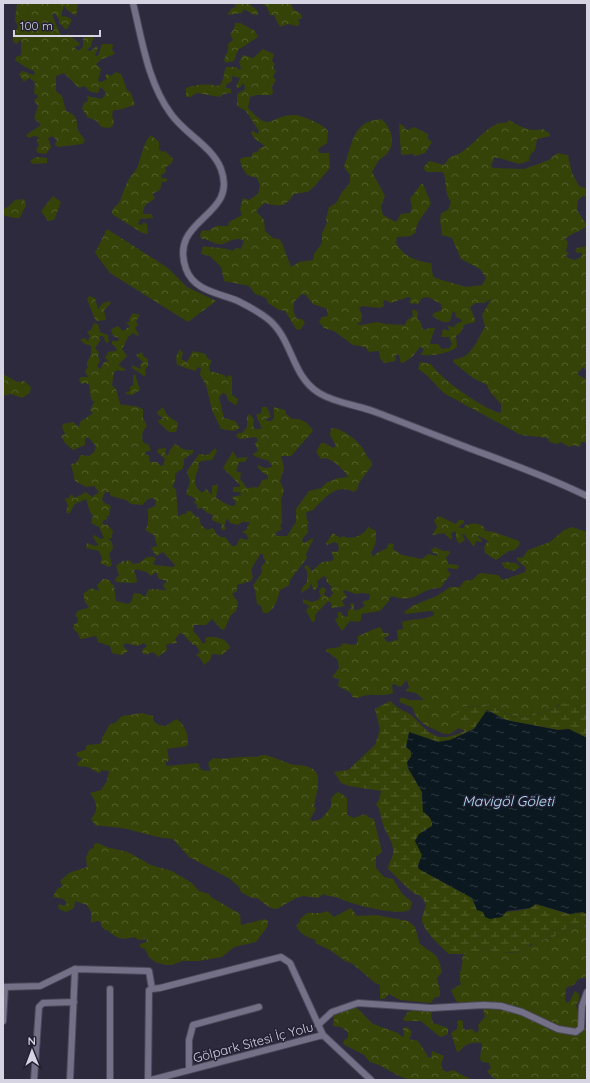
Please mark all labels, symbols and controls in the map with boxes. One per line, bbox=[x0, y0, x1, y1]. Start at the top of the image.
scale bar bbox=[14, 12, 100, 38]
text: 100 m bbox=[20, 18, 53, 33]
water label: Mavigöl Göleti bbox=[462, 792, 556, 810]
street label: Gölpark Sitesi İç Yolu bbox=[191, 1018, 315, 1066]
north arrow bbox=[12, 1031, 52, 1071]
text: N bbox=[28, 1034, 36, 1048]

